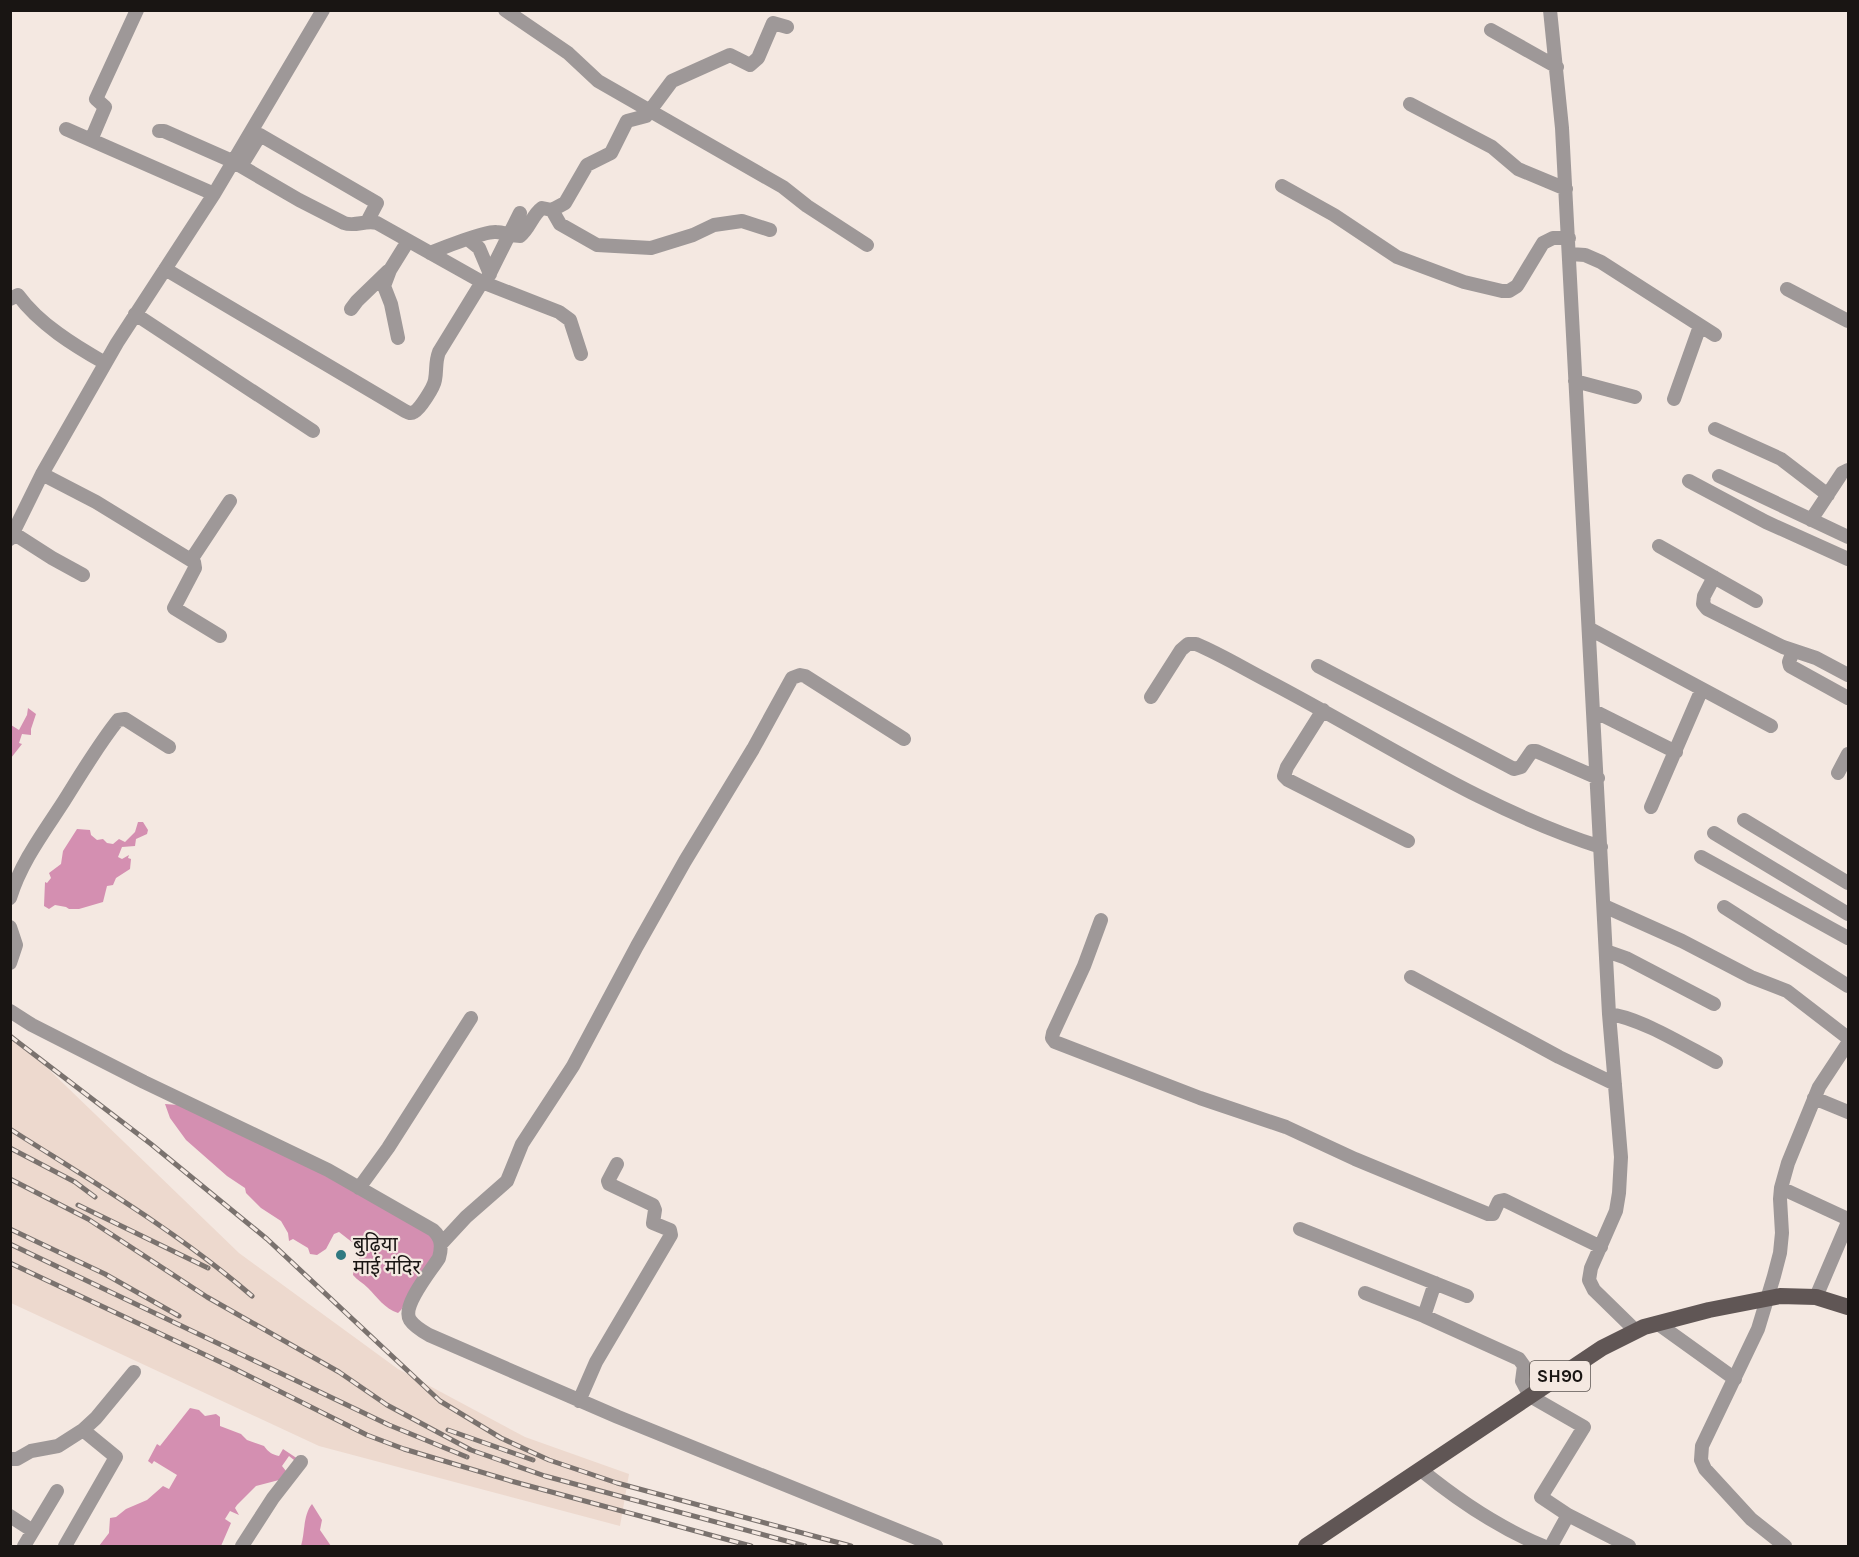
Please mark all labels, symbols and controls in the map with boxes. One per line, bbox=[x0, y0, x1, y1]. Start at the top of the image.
place label: बुढ़िया माई मंदिर bbox=[353, 1232, 421, 1279]
marker: बुढ़िया माई मंदिर bbox=[334, 1248, 348, 1262]
road number: SH90 bbox=[1530, 1361, 1590, 1391]

